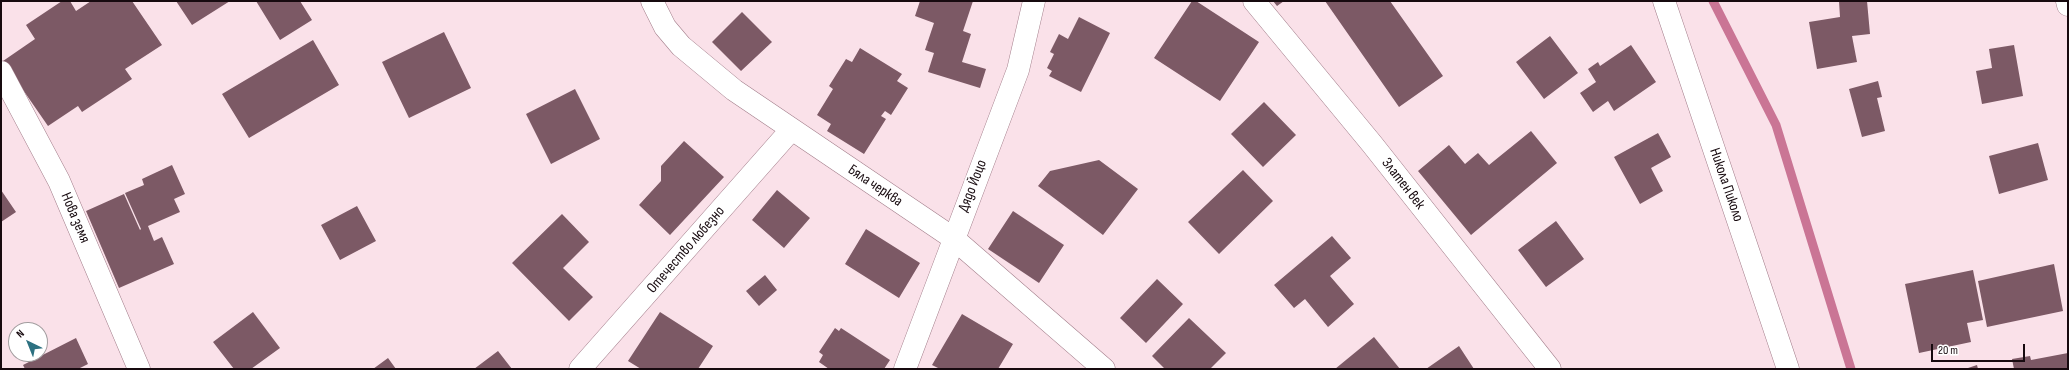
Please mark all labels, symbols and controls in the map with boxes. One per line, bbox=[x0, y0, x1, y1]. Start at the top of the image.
street label: Никола Пиколо bbox=[1705, 146, 1747, 224]
street label: Златен век bbox=[1377, 155, 1429, 213]
street label: Дядо Йоцо bbox=[955, 157, 991, 215]
street label: Бяла черква bbox=[844, 161, 906, 211]
street label: Нова земя bbox=[56, 190, 94, 246]
street label: Отечество любезно bbox=[643, 203, 729, 297]
north arrow bbox=[8, 322, 48, 362]
text: N bbox=[14, 327, 27, 340]
scale bar bbox=[1933, 336, 2027, 362]
text: 20 m bbox=[1938, 343, 1958, 358]

